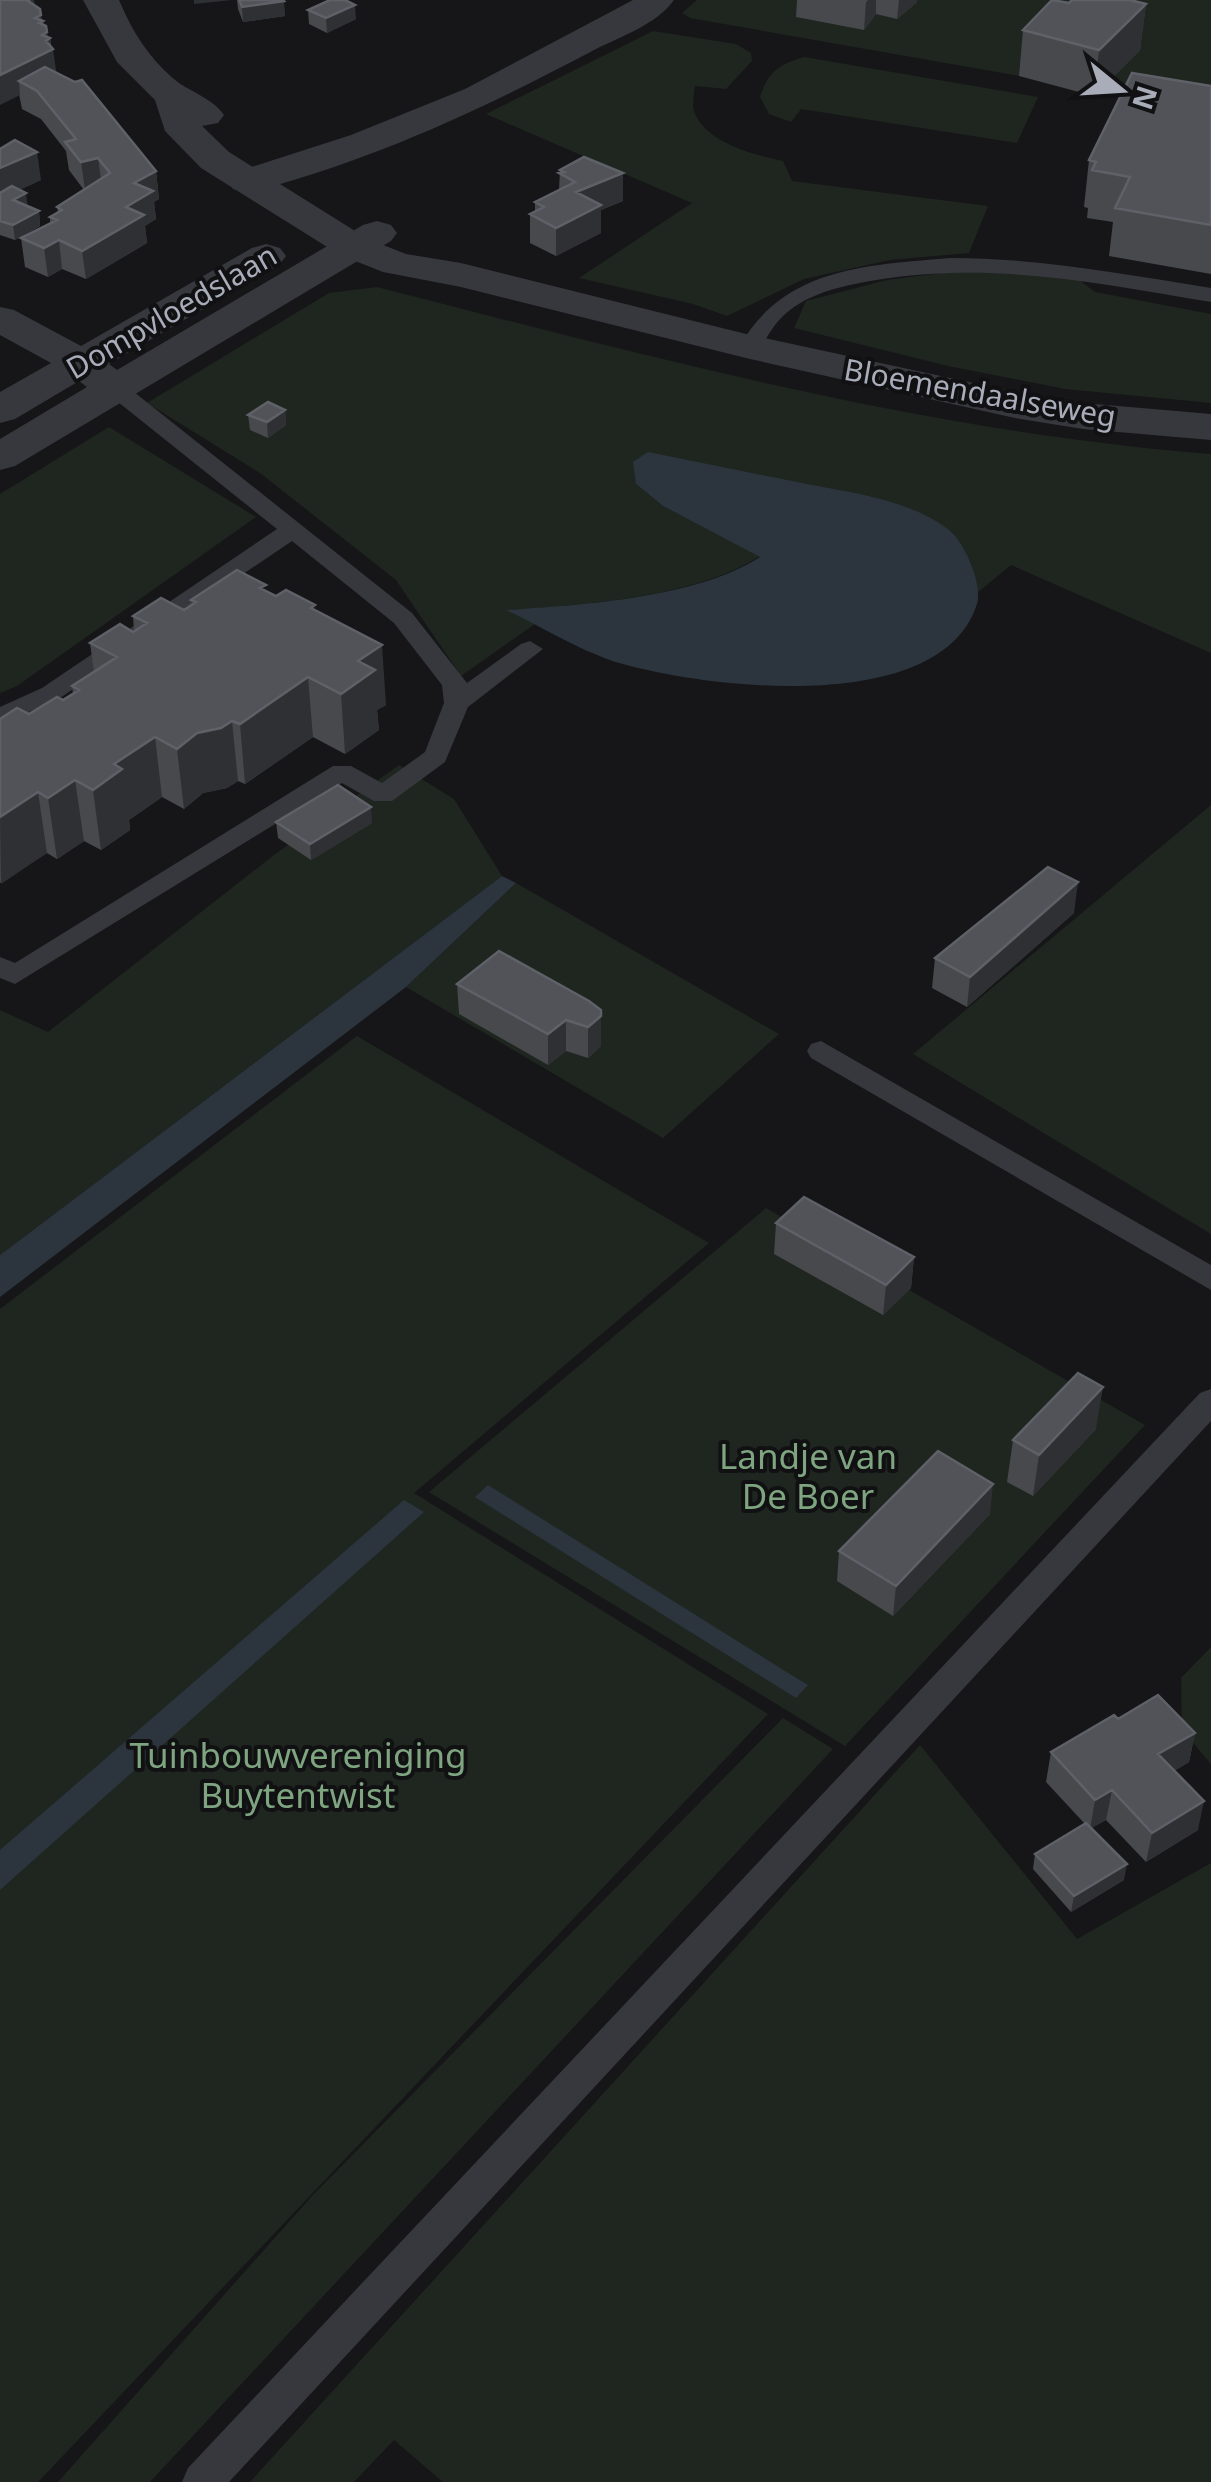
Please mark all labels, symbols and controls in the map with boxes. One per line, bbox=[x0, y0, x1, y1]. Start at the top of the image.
north arrow bbox=[1071, 40, 1171, 140]
text: N bbox=[1124, 81, 1167, 115]
street label: Dompvloedslaan bbox=[58, 234, 284, 388]
street label: Bloemendaalseweg bbox=[841, 348, 1119, 436]
park label: Landje van De Boer bbox=[719, 1432, 897, 1519]
park label: Tuinbouwvereniging Buytentwist bbox=[129, 1731, 467, 1818]

